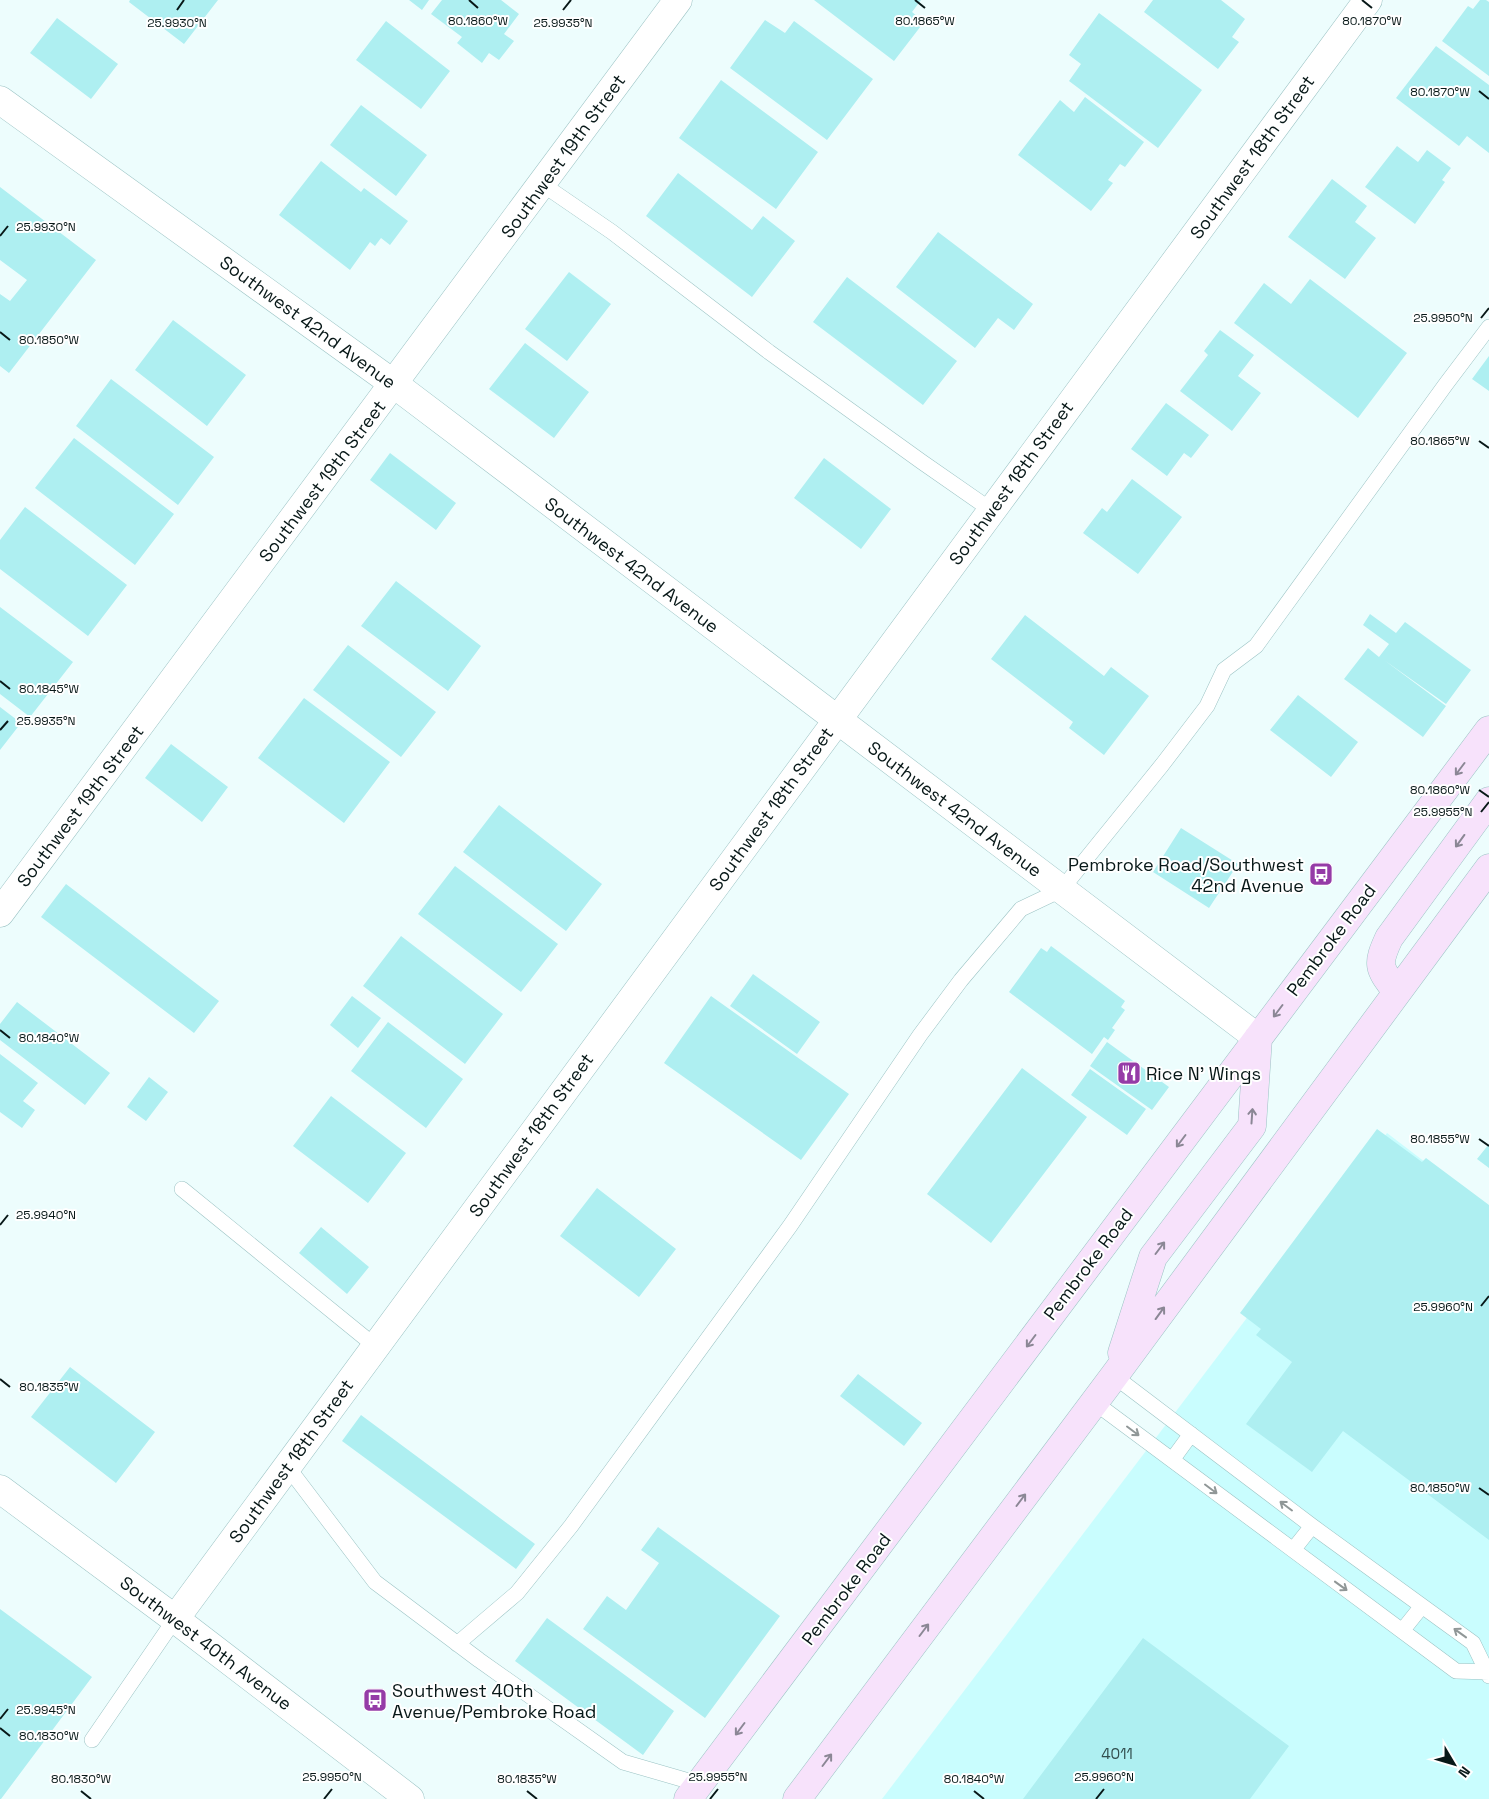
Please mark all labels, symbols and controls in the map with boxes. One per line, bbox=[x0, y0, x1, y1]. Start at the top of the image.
text: 80.1860°W bbox=[448, 13, 509, 29]
text: 80.1865°W bbox=[895, 13, 955, 29]
text: 80.1870°W bbox=[1342, 13, 1402, 29]
text: 25.9930°N bbox=[147, 15, 207, 31]
text: 25.9935°N bbox=[533, 15, 593, 31]
street label: Southwest 19th Street bbox=[496, 70, 630, 242]
street label: Southwest 18th Street bbox=[1185, 70, 1319, 244]
text: 80.1870°W bbox=[1410, 84, 1470, 100]
text: 25.9930°N bbox=[16, 219, 76, 235]
street label: Southwest 42nd Avenue bbox=[215, 250, 401, 394]
text: 25.9950°N bbox=[1413, 310, 1473, 326]
text: 80.1850°W bbox=[19, 332, 79, 348]
street label: Southwest 19th Street bbox=[254, 395, 390, 567]
street label: Southwest 18th Street bbox=[944, 396, 1078, 570]
text: 80.1865°W bbox=[1410, 433, 1470, 449]
street label: Southwest 42nd Avenue bbox=[540, 492, 724, 638]
text: 80.1845°W bbox=[19, 681, 79, 697]
text: 25.9935°N bbox=[16, 713, 76, 729]
street label: Southwest 19th Street bbox=[12, 720, 148, 892]
street label: Southwest 18th Street bbox=[704, 722, 838, 896]
street label: Southwest 42nd Avenue bbox=[863, 736, 1047, 882]
one-way arrow bbox=[1454, 762, 1465, 775]
text: 80.1860°W bbox=[1410, 782, 1471, 798]
text: 25.9955°N bbox=[1413, 804, 1473, 820]
one-way arrow bbox=[1455, 834, 1465, 848]
place label: Pembroke Road/Southwest 42nd Avenue bbox=[1068, 853, 1304, 897]
bus stop icon: Pembroke Road/Southwest 42nd Avenue bbox=[1308, 861, 1334, 887]
street label: Pembroke Road bbox=[1281, 879, 1381, 1001]
one-way arrow bbox=[1273, 1004, 1283, 1018]
text: 80.1840°W bbox=[19, 1030, 80, 1046]
street label: Southwest 18th Street bbox=[464, 1048, 598, 1222]
restaurant icon: Rice N' Wings bbox=[1116, 1060, 1142, 1086]
place label: Rice N' Wings bbox=[1146, 1062, 1261, 1085]
one-way arrow bbox=[1248, 1108, 1257, 1124]
text: 80.1855°W bbox=[1410, 1131, 1470, 1147]
one-way arrow bbox=[1175, 1134, 1186, 1147]
street label: Pembroke Road bbox=[1038, 1203, 1138, 1325]
text: 25.9940°N bbox=[16, 1207, 76, 1223]
one-way arrow bbox=[1155, 1242, 1166, 1255]
text: 25.9960°N bbox=[1413, 1299, 1473, 1315]
one-way arrow bbox=[1155, 1306, 1165, 1320]
one-way arrow bbox=[1026, 1334, 1036, 1348]
street label: Southwest 18th Street bbox=[224, 1374, 358, 1548]
text: 80.1835°W bbox=[19, 1379, 79, 1395]
one-way arrow bbox=[1126, 1426, 1140, 1436]
text: 80.1850°W bbox=[1410, 1480, 1470, 1496]
one-way arrow bbox=[1204, 1484, 1218, 1494]
one-way arrow bbox=[1016, 1494, 1027, 1507]
one-way arrow bbox=[1280, 1501, 1293, 1512]
street label: Pembroke Road bbox=[796, 1528, 896, 1650]
street label: Southwest 40th Avenue bbox=[115, 1571, 297, 1715]
one-way arrow bbox=[1334, 1581, 1348, 1591]
one-way arrow bbox=[919, 1623, 929, 1637]
one-way arrow bbox=[1453, 1628, 1467, 1638]
place label: Southwest 40th Avenue/Pembroke Road bbox=[392, 1679, 596, 1723]
bus stop icon: Southwest 40th Avenue/Pembroke Road bbox=[362, 1687, 388, 1713]
text: 25.9945°N bbox=[16, 1702, 76, 1718]
one-way arrow bbox=[735, 1722, 746, 1735]
text: 80.1830°W bbox=[19, 1728, 80, 1744]
north arrow bbox=[1429, 1739, 1479, 1789]
house number: 4011 bbox=[1101, 1744, 1133, 1763]
one-way arrow bbox=[821, 1754, 832, 1767]
text: N bbox=[1454, 1763, 1474, 1781]
text: 25.9950°N bbox=[302, 1769, 362, 1785]
text: 25.9955°N bbox=[688, 1769, 748, 1785]
text: 25.9960°N bbox=[1074, 1769, 1134, 1785]
text: 80.1830°W bbox=[51, 1771, 112, 1787]
text: 80.1835°W bbox=[497, 1771, 557, 1787]
text: 80.1840°W bbox=[944, 1771, 1005, 1787]

